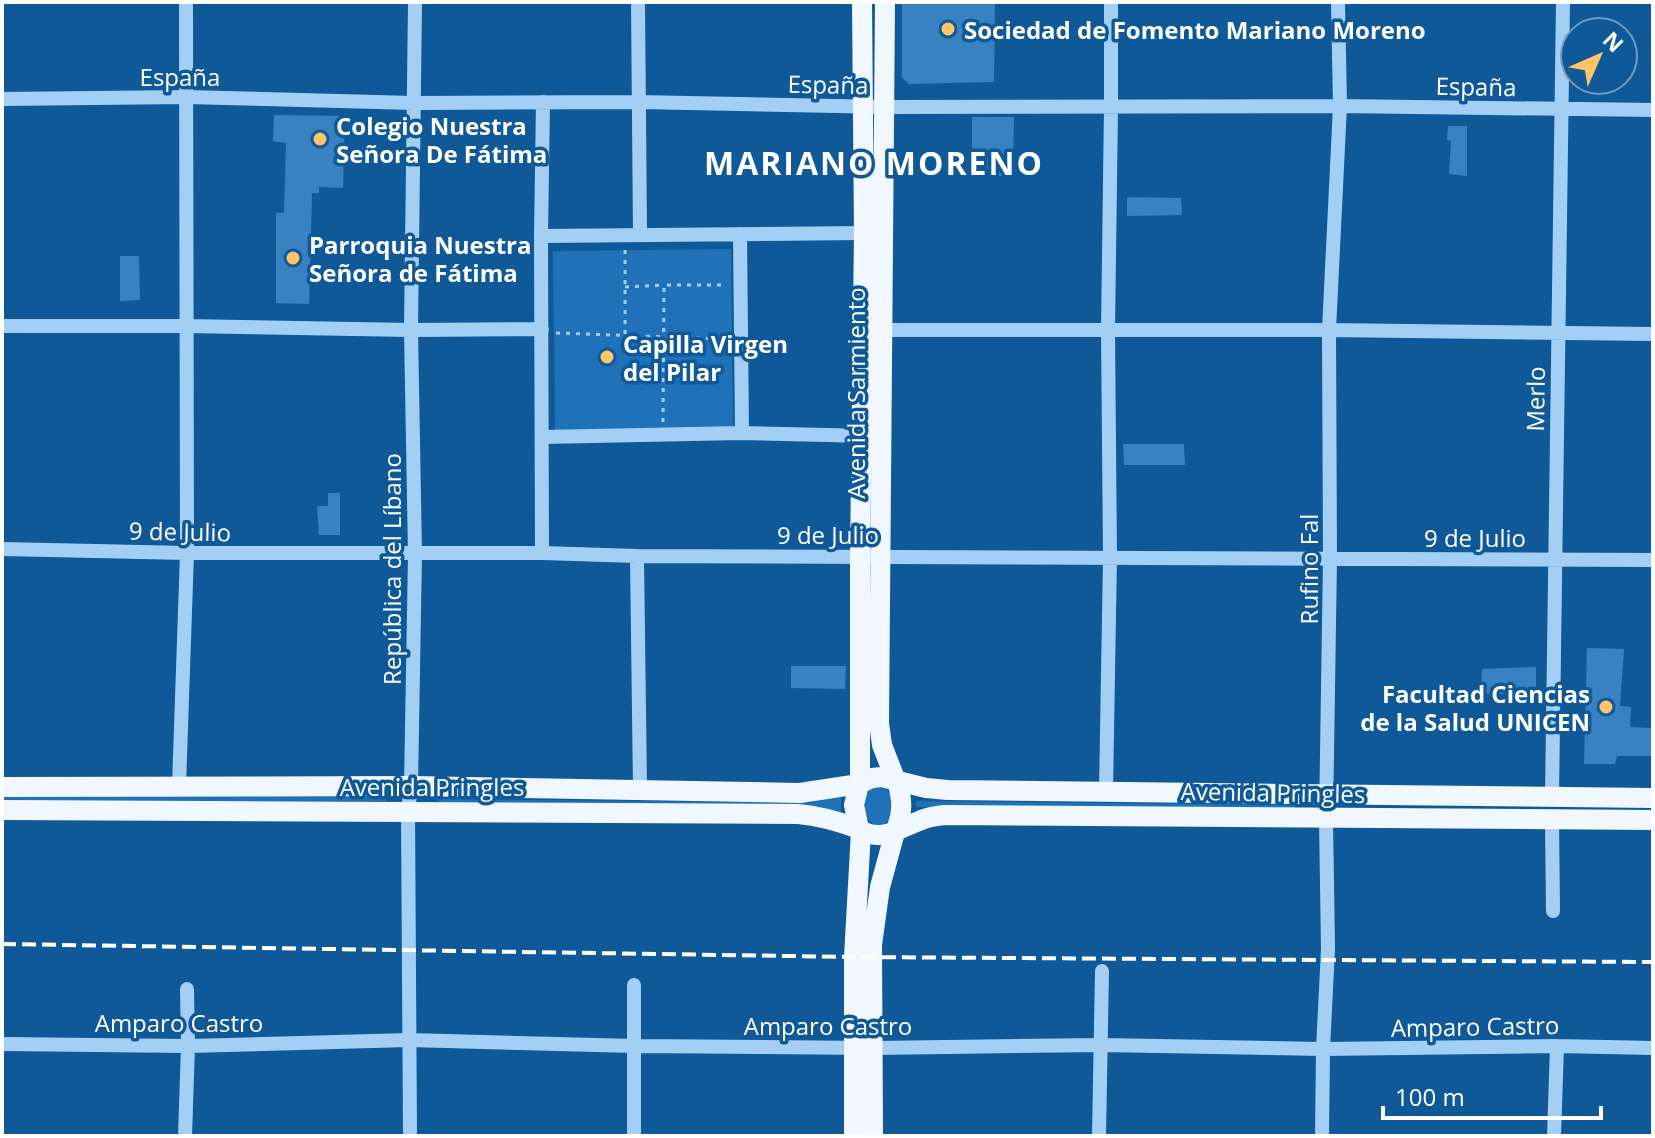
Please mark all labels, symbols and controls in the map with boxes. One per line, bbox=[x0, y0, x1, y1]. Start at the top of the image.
place label: Sociedad de Fomento Mariano Moreno bbox=[964, 13, 1426, 46]
north arrow bbox=[1559, 16, 1639, 96]
marker: Sociedad de Fomento Mariano Moreno bbox=[939, 20, 957, 38]
text: N bbox=[1597, 24, 1631, 58]
street label: España bbox=[140, 60, 220, 93]
street label: España bbox=[787, 67, 869, 101]
street label: España bbox=[1435, 69, 1517, 103]
place label: Colegio Nuestra Señora De Fátima bbox=[336, 109, 547, 170]
marker: Colegio Nuestra Señora De Fátima bbox=[311, 130, 329, 148]
district label: MARIANO MORENO bbox=[704, 141, 1044, 184]
place label: Parroquia Nuestra Señora de Fátima bbox=[309, 228, 531, 289]
marker: Parroquia Nuestra Señora de Fátima bbox=[284, 249, 302, 267]
street label: Avenida Sarmiento bbox=[839, 287, 872, 499]
place label: Capilla Virgen del Pilar bbox=[623, 327, 788, 388]
marker: Capilla Virgen del Pilar bbox=[598, 348, 616, 366]
street label: Merlo bbox=[1518, 366, 1552, 432]
street label: República del Líbano bbox=[375, 453, 408, 685]
street label: 9 de Julio bbox=[129, 514, 231, 548]
street label: Rufino Fal bbox=[1292, 514, 1325, 624]
street label: 9 de Julio bbox=[777, 518, 879, 551]
street label: 9 de Julio bbox=[1424, 521, 1526, 554]
place label: Facultad Ciencias de la Salud UNICEN bbox=[1360, 677, 1590, 738]
marker: Facultad Ciencias de la Salud UNICEN bbox=[1597, 698, 1615, 716]
street label: Avenida Pringles bbox=[340, 770, 524, 803]
street label: Avenida Pringles bbox=[1180, 774, 1366, 810]
street label: Amparo Castro bbox=[95, 1006, 263, 1039]
street label: Amparo Castro bbox=[1390, 1008, 1560, 1044]
street label: Amparo Castro bbox=[744, 1009, 912, 1042]
scale bar bbox=[1383, 1070, 1601, 1120]
text: 100 m bbox=[1395, 1080, 1465, 1113]

